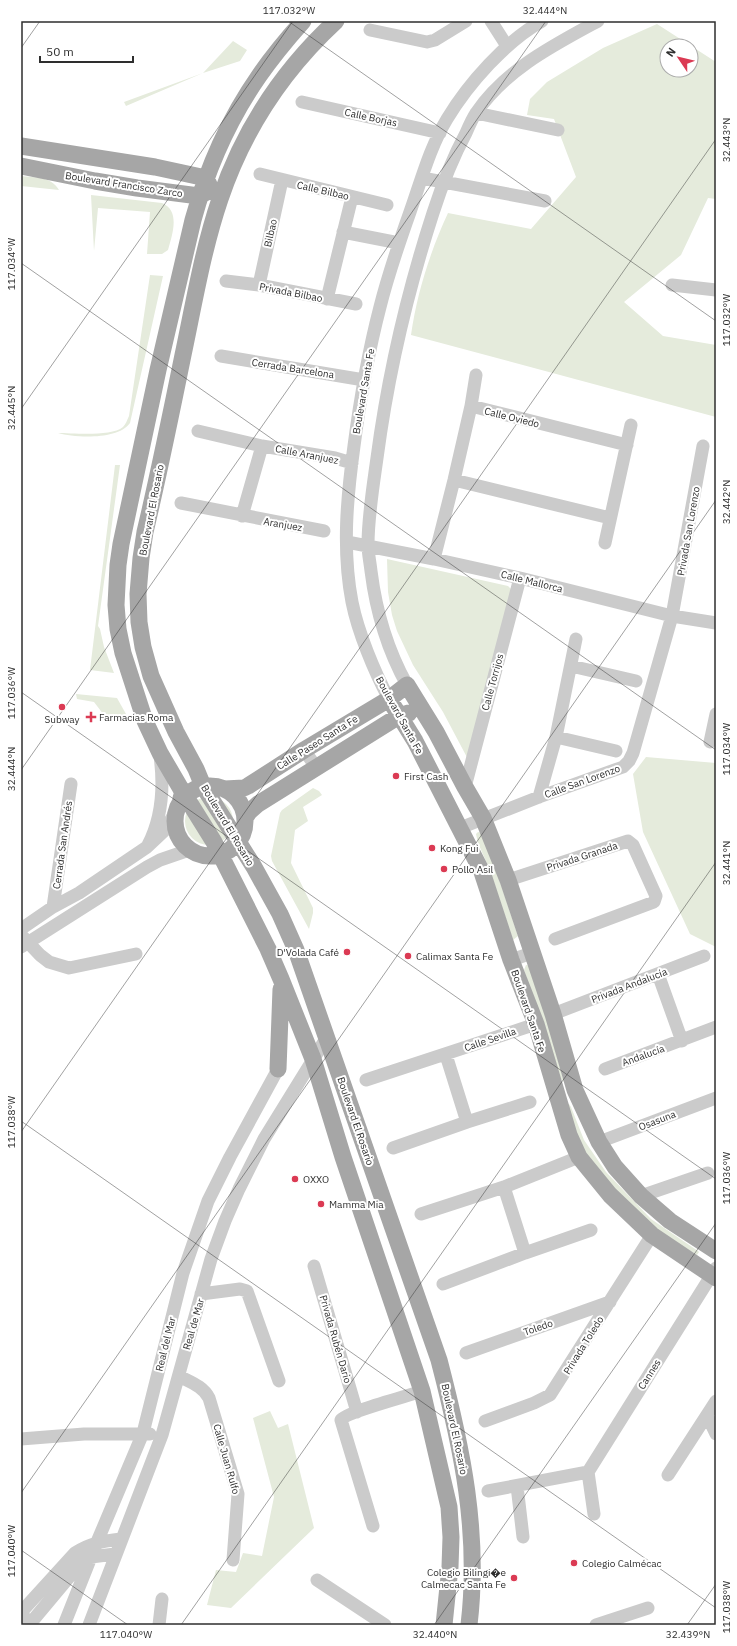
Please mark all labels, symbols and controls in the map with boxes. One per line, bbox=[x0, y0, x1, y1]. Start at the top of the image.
text: 117.032°W bbox=[263, 4, 315, 17]
text: 32.444°N bbox=[523, 4, 567, 17]
scale bar bbox=[40, 38, 133, 64]
north arrow bbox=[659, 38, 699, 78]
text: 50 m bbox=[46, 44, 74, 59]
text: N bbox=[663, 45, 679, 60]
street label: Calle Borjas bbox=[343, 106, 398, 129]
text: 32.443°N bbox=[720, 118, 733, 162]
street label: Boulevard Francisco Zarco bbox=[64, 169, 184, 200]
street label: Calle Bilbao bbox=[295, 178, 351, 203]
street label: Bilbao bbox=[261, 217, 280, 248]
text: 117.034°W bbox=[5, 238, 18, 290]
street label: Privada Bilbao bbox=[258, 280, 324, 305]
text: 117.032°W bbox=[720, 294, 733, 346]
street label: Boulevard Santa Fe bbox=[350, 347, 378, 435]
street label: Cerrada Barcelona bbox=[251, 356, 336, 382]
text: 32.445°N bbox=[5, 386, 18, 430]
street label: Calle Oviedo bbox=[483, 404, 541, 431]
street label: Calle Aranjuez bbox=[274, 442, 340, 467]
street label: Boulevard El Rosario bbox=[136, 463, 167, 557]
text: 32.442°N bbox=[720, 480, 733, 524]
street label: Privada San Lorenzo bbox=[674, 485, 703, 577]
street label: Aranjuez bbox=[262, 515, 304, 534]
street label: Calle Mallorca bbox=[500, 568, 565, 596]
street label: Calle Torrijos bbox=[479, 652, 506, 712]
text: 117.036°W bbox=[5, 667, 18, 719]
street label: Boulevard Santa Fe bbox=[373, 674, 427, 757]
marker: Subway bbox=[57, 702, 67, 712]
place label: Farmacias Roma bbox=[99, 711, 174, 724]
marker: Farmacias Roma bbox=[86, 712, 96, 722]
street label: Calle Paseo Santa Fe bbox=[274, 712, 361, 773]
place label: Subway bbox=[44, 713, 80, 726]
text: 117.034°W bbox=[720, 723, 733, 775]
text: 32.444°N bbox=[5, 747, 18, 791]
street label: Calle San Lorenzo bbox=[543, 762, 622, 801]
place label: First Cash bbox=[404, 770, 449, 783]
marker: First Cash bbox=[391, 771, 401, 781]
street label: Boulevard El Rosario bbox=[198, 782, 257, 869]
street label: Cerrada San Andrés bbox=[50, 800, 75, 890]
street label: Privada Granada bbox=[545, 839, 620, 874]
text: 32.441°N bbox=[720, 841, 733, 885]
place label: Kong Fui bbox=[440, 842, 479, 855]
marker: Kong Fui bbox=[427, 843, 437, 853]
place label: Pollo Asil bbox=[452, 863, 494, 876]
marker: Pollo Asil bbox=[439, 864, 449, 874]
place label: D'Volada Café bbox=[277, 946, 340, 959]
marker: D'Volada Café bbox=[342, 947, 352, 957]
place label: Calimax Santa Fe bbox=[416, 950, 494, 963]
marker: Calimax Santa Fe bbox=[403, 951, 413, 961]
street label: Privada Andalucía bbox=[589, 965, 670, 1006]
street label: Boulevard Santa Fe bbox=[508, 968, 549, 1055]
street label: Calle Sevilla bbox=[462, 1024, 519, 1054]
street label: Andalucía bbox=[620, 1042, 667, 1069]
street label: Boulevard El Rosario bbox=[334, 1075, 377, 1167]
text: 117.038°W bbox=[5, 1096, 18, 1148]
street label: Osasuna bbox=[637, 1107, 678, 1134]
text: 117.036°W bbox=[720, 1152, 733, 1204]
place label: OXXO bbox=[303, 1173, 329, 1186]
marker: OXXO bbox=[290, 1174, 300, 1184]
place label: Mamma Mia bbox=[329, 1198, 384, 1211]
marker: Mamma Mia bbox=[316, 1199, 326, 1209]
street label: Privada Rubén Dario bbox=[317, 1294, 354, 1385]
street label: Real de Mar bbox=[180, 1297, 207, 1351]
street label: Privada Toledo bbox=[560, 1313, 607, 1377]
street label: Real del Mar bbox=[152, 1315, 179, 1373]
street label: Toledo bbox=[522, 1316, 555, 1339]
street label: Cannes bbox=[635, 1357, 664, 1392]
street label: Boulevard El Rosario bbox=[439, 1382, 471, 1476]
street label: Calle Juan Rulfo bbox=[210, 1422, 243, 1496]
text: 117.040°W bbox=[5, 1525, 18, 1577]
place label: Colegio Calmécac bbox=[582, 1557, 662, 1570]
marker: Colegio Calmécac bbox=[569, 1558, 579, 1568]
place label: Colegio Bilingi�e Calmecac Santa Fe bbox=[421, 1566, 507, 1591]
marker: Colegio Bilingi�e Calmecac Santa Fe bbox=[509, 1573, 519, 1583]
text: 117.038°W bbox=[720, 1581, 733, 1633]
text: 117.040°W bbox=[100, 1628, 152, 1641]
text: 32.440°N bbox=[413, 1628, 457, 1641]
text: 32.439°N bbox=[666, 1628, 710, 1641]

